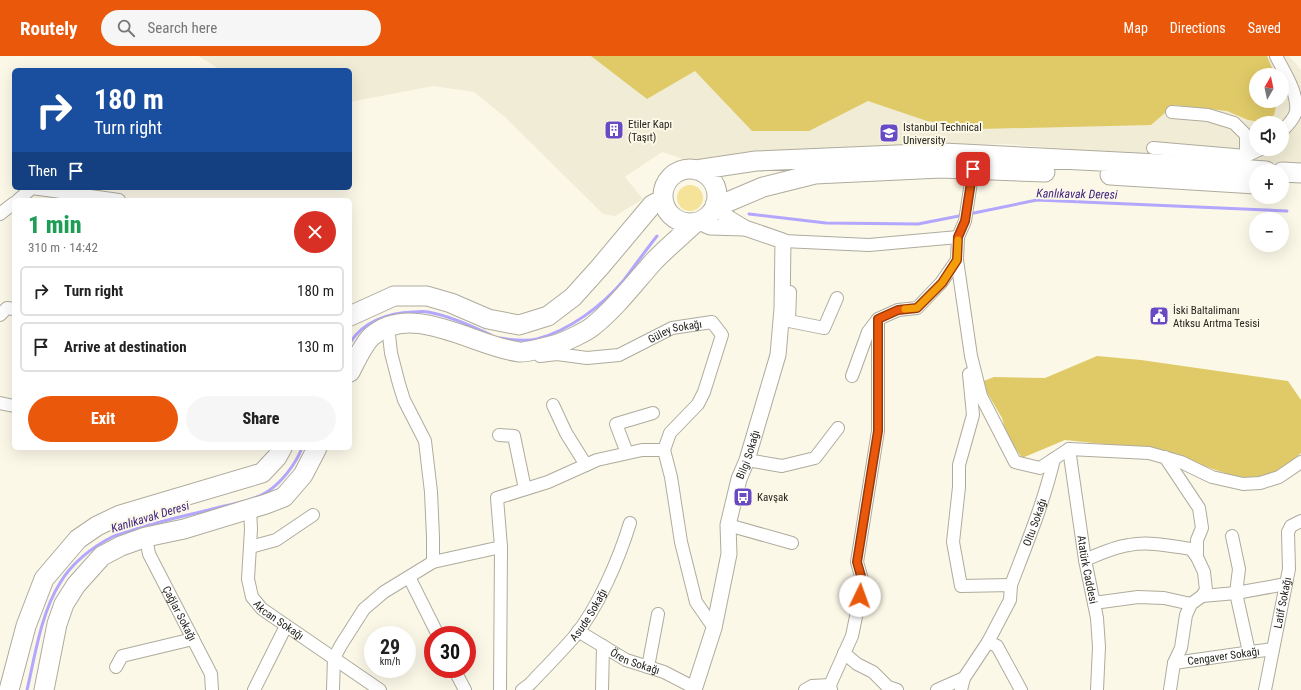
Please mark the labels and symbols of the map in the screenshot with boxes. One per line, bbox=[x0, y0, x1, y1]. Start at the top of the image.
north arrow bbox=[1249, 68, 1289, 108]
place label: Etiler Kapı (Taşıt) bbox=[628, 118, 672, 144]
building icon: Etiler Kapı (Taşıt) bbox=[603, 119, 625, 141]
place label: Istanbul Technical University bbox=[903, 121, 982, 147]
school or university icon: Istanbul Technical University bbox=[878, 122, 900, 144]
pin bbox=[956, 152, 990, 186]
water label: Kanlıkavak Deresi bbox=[1036, 186, 1118, 202]
place label: İski Baltalimanı Atıksu Arıtma Tesisi bbox=[1173, 304, 1260, 330]
public building icon: İski Baltalimanı Atıksu Arıtma Tesisi bbox=[1148, 305, 1170, 327]
street label: Güley Sokağı bbox=[646, 317, 703, 346]
street label: Bilgi Sokağı bbox=[733, 428, 762, 481]
bus stop icon: Kavşak bbox=[732, 486, 754, 508]
place label: Kavşak bbox=[757, 491, 788, 504]
street label: Oltu Sokağı bbox=[1020, 497, 1049, 548]
water label: Kanlıkavak Deresi bbox=[109, 498, 191, 536]
street label: Atatürk Caddesi bbox=[1075, 534, 1100, 605]
position arrow bbox=[839, 575, 881, 617]
street label: Latif Sokağı bbox=[1271, 576, 1294, 629]
street label: Çağlar Sokağı bbox=[160, 584, 199, 643]
street label: Asude Sokağı bbox=[567, 586, 609, 644]
street label: Akcan Sokağı bbox=[251, 597, 306, 642]
speed limit sign: 30 bbox=[424, 626, 476, 678]
street label: Cengaver Sokağı bbox=[1187, 644, 1260, 668]
street label: Ören Sokağı bbox=[608, 645, 661, 677]

